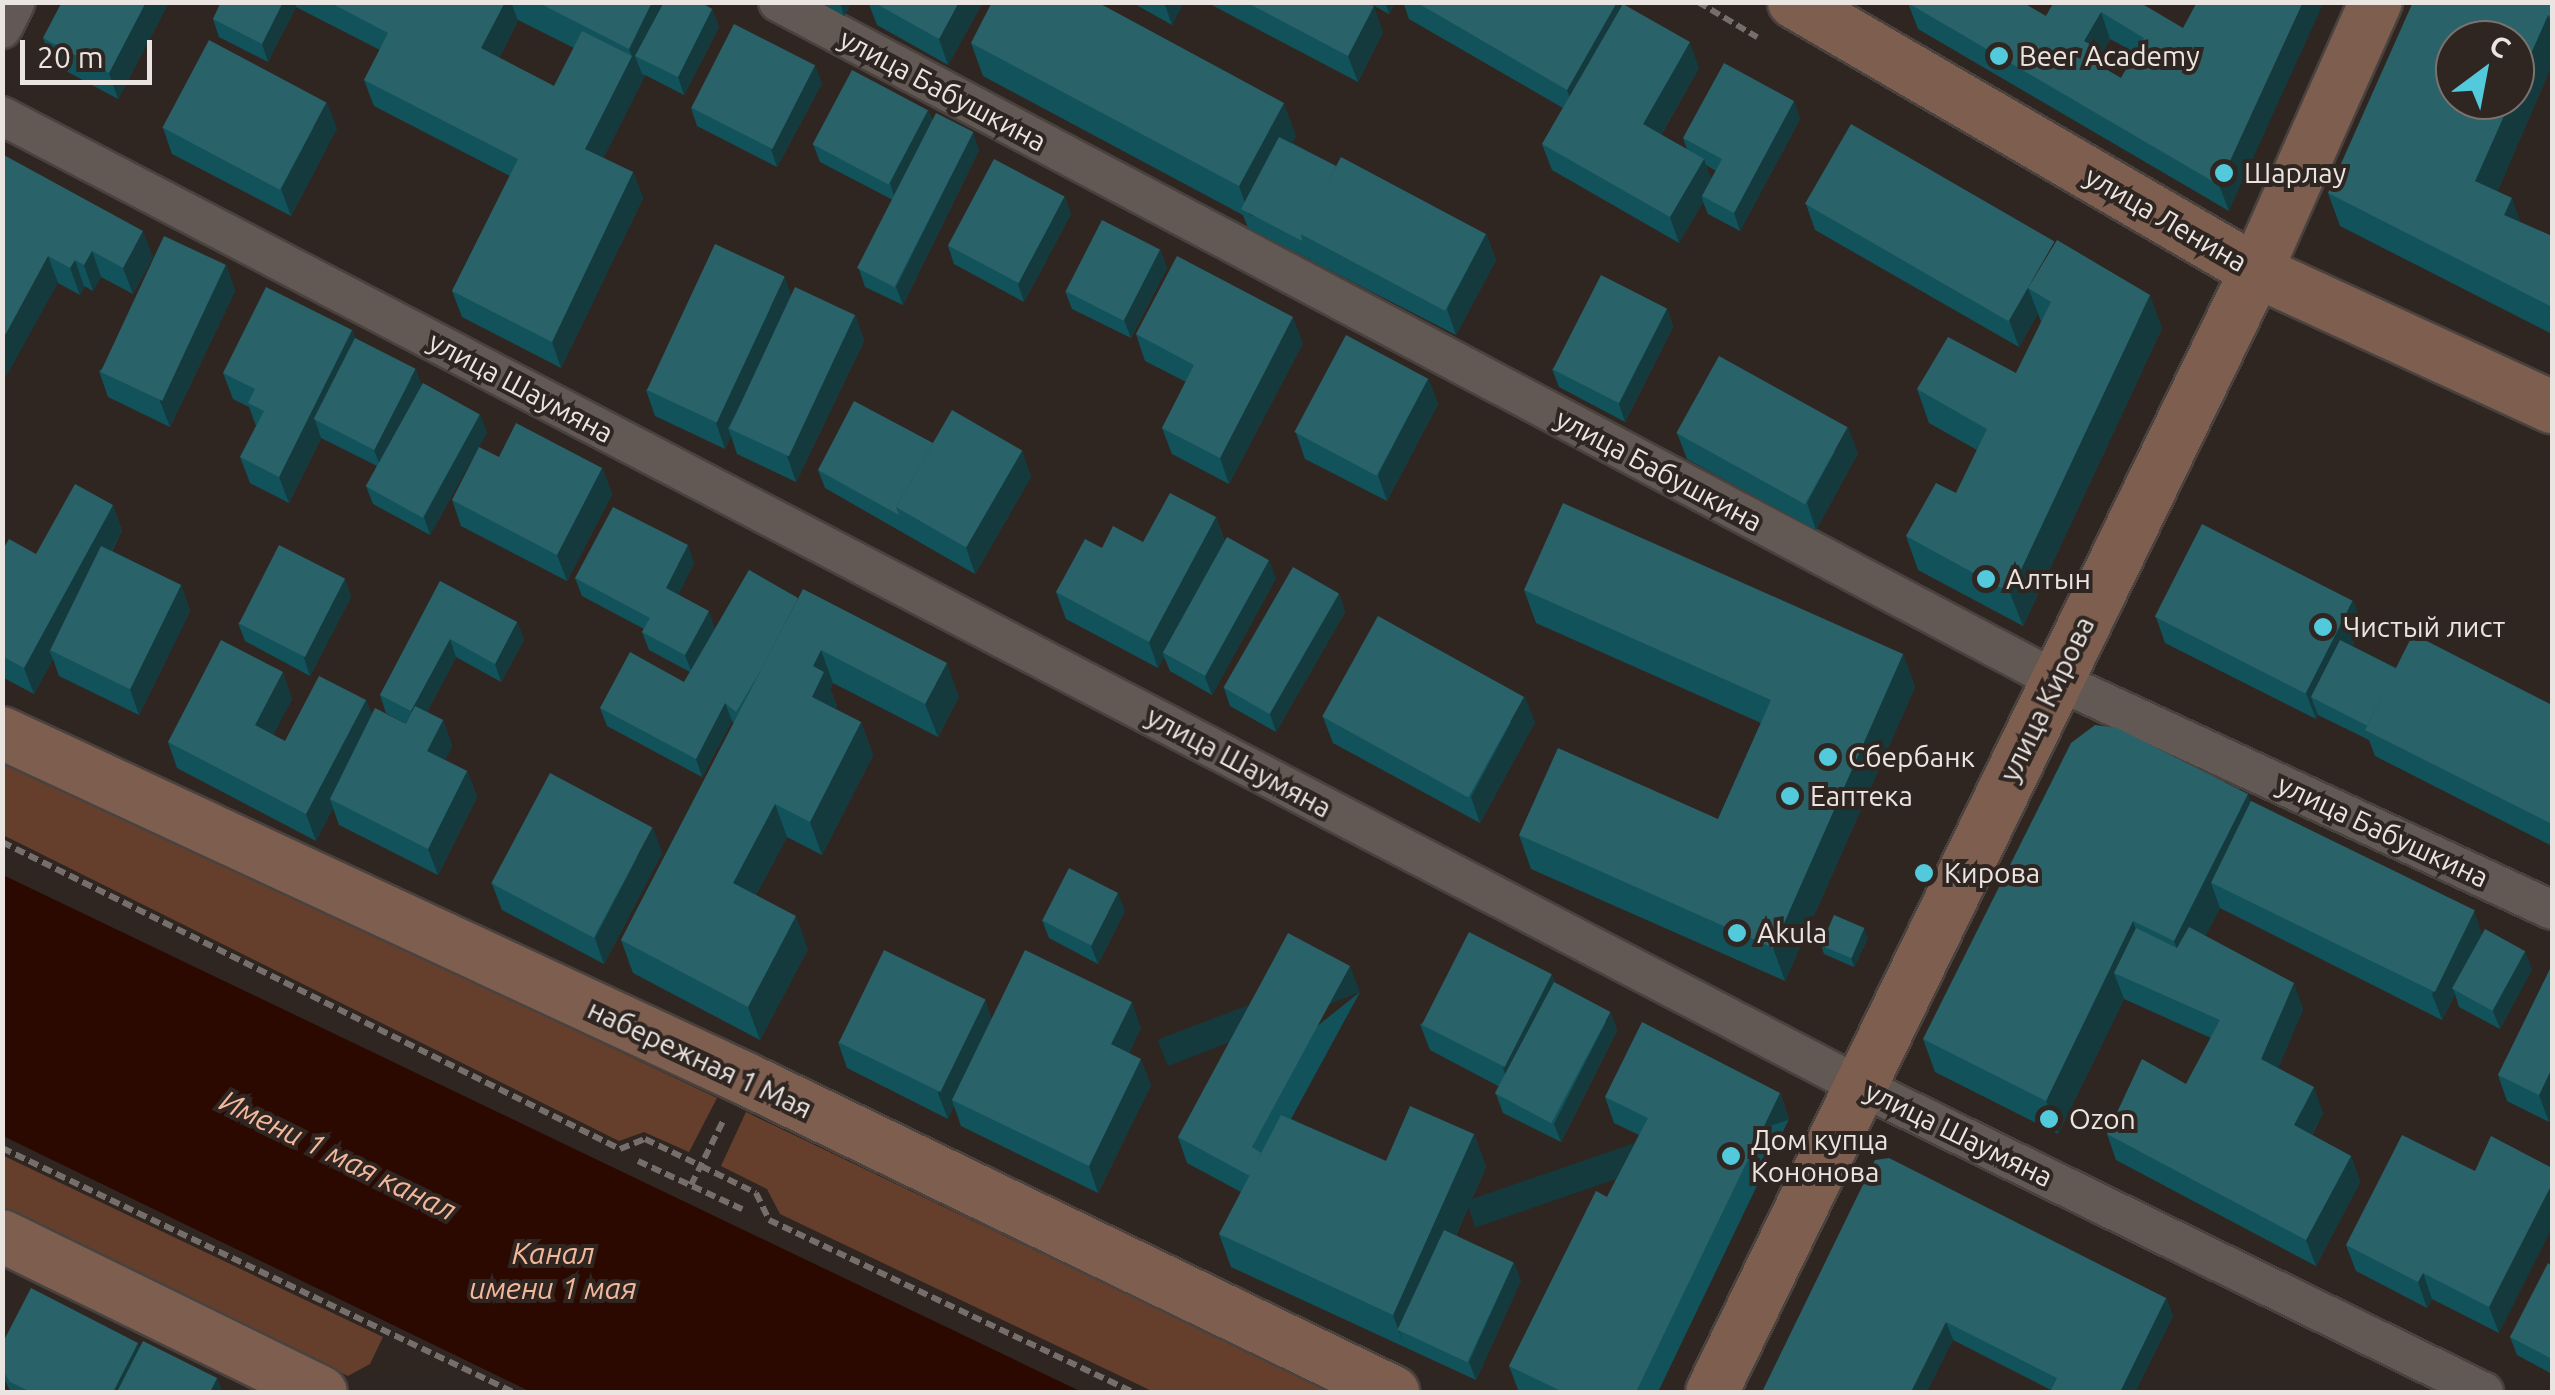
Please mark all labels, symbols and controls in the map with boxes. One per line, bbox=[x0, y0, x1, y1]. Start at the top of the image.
scale bar bbox=[25, 20, 158, 82]
north arrow bbox=[2435, 20, 2535, 120]
street label: улица Бабушкина bbox=[834, 21, 1052, 159]
text: С bbox=[2484, 28, 2516, 64]
place label: Beer Academy bbox=[2019, 39, 2200, 73]
text: 20 m bbox=[37, 40, 104, 74]
marker: Beer Academy bbox=[1988, 45, 2010, 67]
place label: Шарлау bbox=[2244, 156, 2346, 190]
street label: улица Ленина bbox=[2079, 159, 2253, 279]
marker: Шарлау bbox=[2213, 162, 2235, 184]
street label: улица Шаумяна bbox=[423, 324, 619, 450]
street label: улица Бабушкина bbox=[1550, 401, 1768, 539]
place label: Алтын bbox=[2006, 562, 2091, 596]
marker: Алтын bbox=[1975, 568, 1997, 590]
place label: Чистый лист bbox=[2343, 610, 2505, 644]
street label: улица Кирова bbox=[1993, 611, 2101, 787]
marker: Чистый лист bbox=[2312, 616, 2334, 638]
street label: улица Шаумяна bbox=[1141, 699, 1337, 825]
place label: Сбербанк bbox=[1848, 740, 1975, 774]
marker: Сбербанк bbox=[1817, 746, 1839, 768]
street label: улица Бабушкина bbox=[2272, 767, 2494, 895]
place label: Еаптека bbox=[1810, 779, 1913, 813]
marker: Еаптека bbox=[1779, 785, 1801, 807]
place label: Кирова bbox=[1944, 856, 2040, 890]
marker: Кирова bbox=[1913, 862, 1935, 884]
place label: Akula bbox=[1757, 916, 1827, 950]
marker: Akula bbox=[1726, 922, 1748, 944]
street label: набережная 1 Мая bbox=[583, 992, 817, 1126]
street label: улица Шаумяна bbox=[1860, 1074, 2058, 1194]
water label: Имени 1 мая канал bbox=[214, 1082, 462, 1228]
place label: Ozon bbox=[2069, 1102, 2136, 1136]
marker: Ozon bbox=[2038, 1108, 2060, 1130]
place label: Дом купца Кононова bbox=[1751, 1123, 1888, 1189]
marker: Дом купца Кононова bbox=[1720, 1145, 1742, 1167]
water label: Канал имени 1 мая bbox=[470, 1235, 636, 1306]

